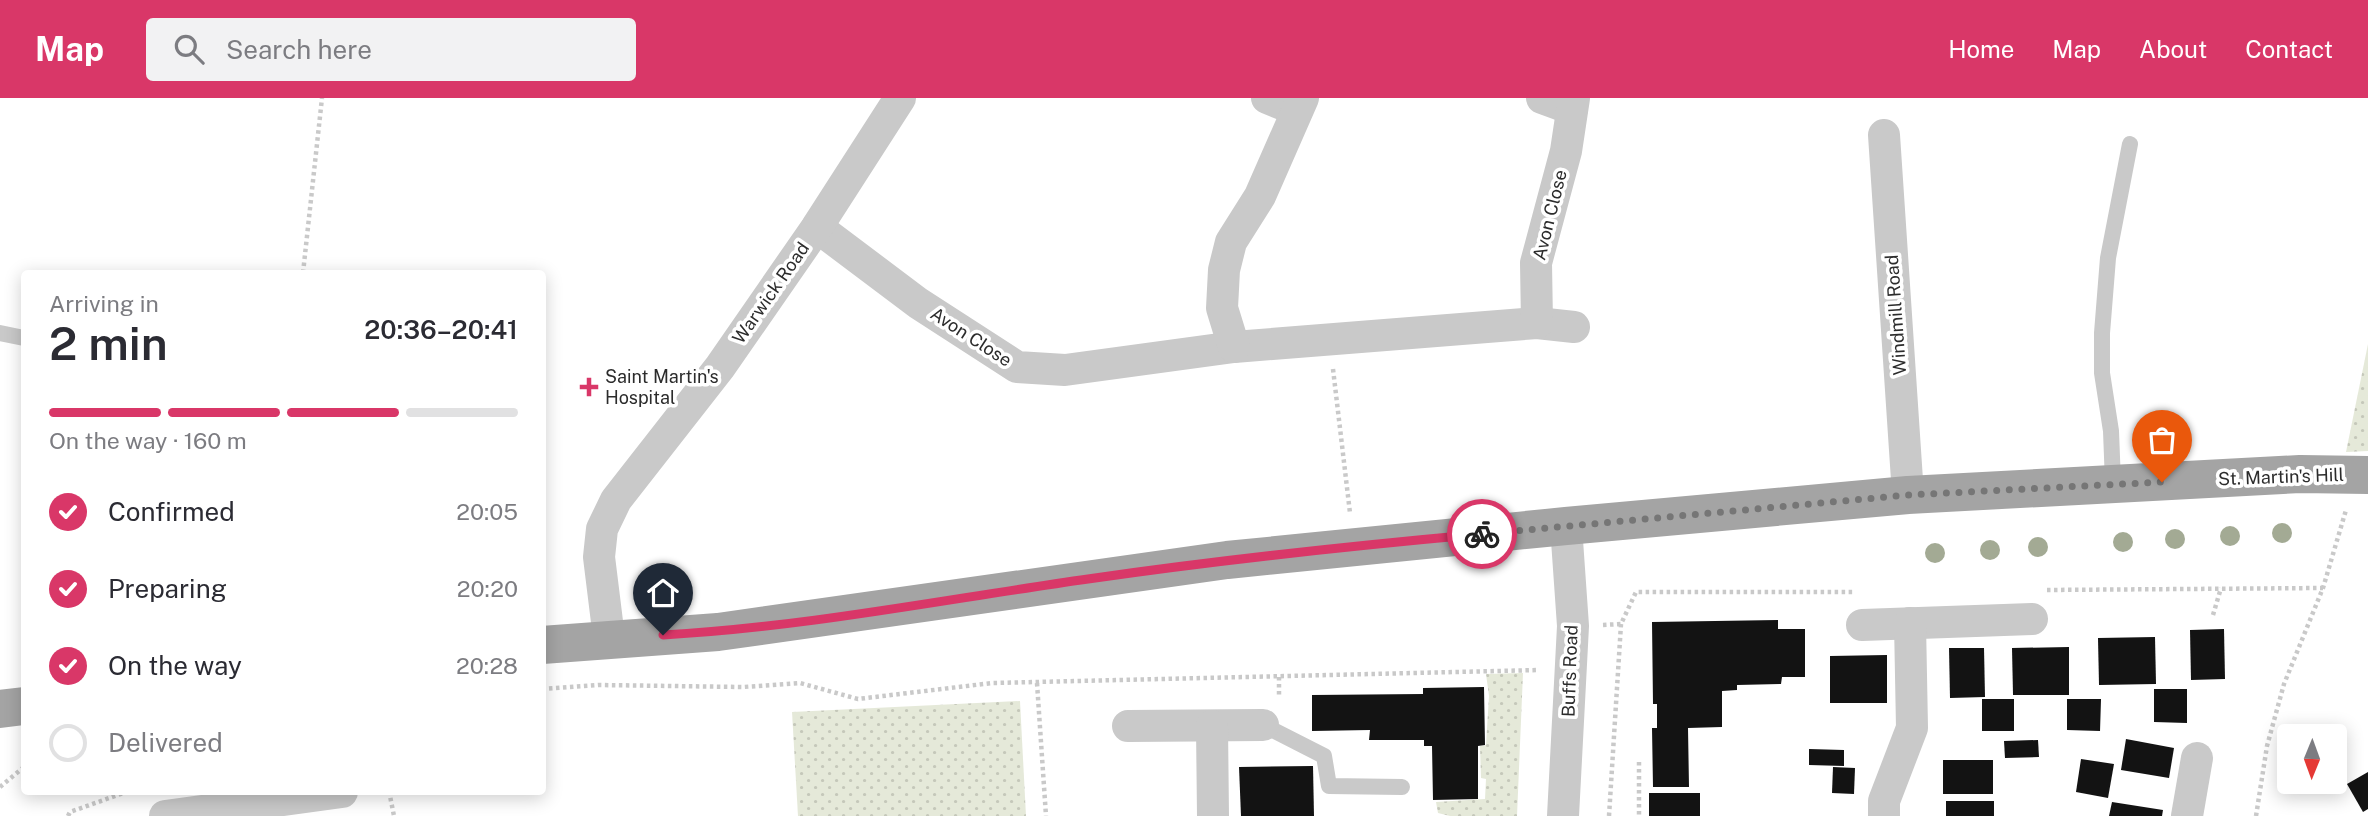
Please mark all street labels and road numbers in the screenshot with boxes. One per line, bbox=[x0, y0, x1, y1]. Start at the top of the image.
street label: Avon Close bbox=[1528, 168, 1571, 262]
street label: Warwick Road bbox=[728, 238, 813, 347]
street label: Windmill Road bbox=[1881, 254, 1910, 376]
street label: Avon Close bbox=[927, 303, 1016, 371]
street label: St. Martin's Hill bbox=[2218, 464, 2344, 489]
street label: Buffs Road bbox=[1557, 625, 1582, 717]

